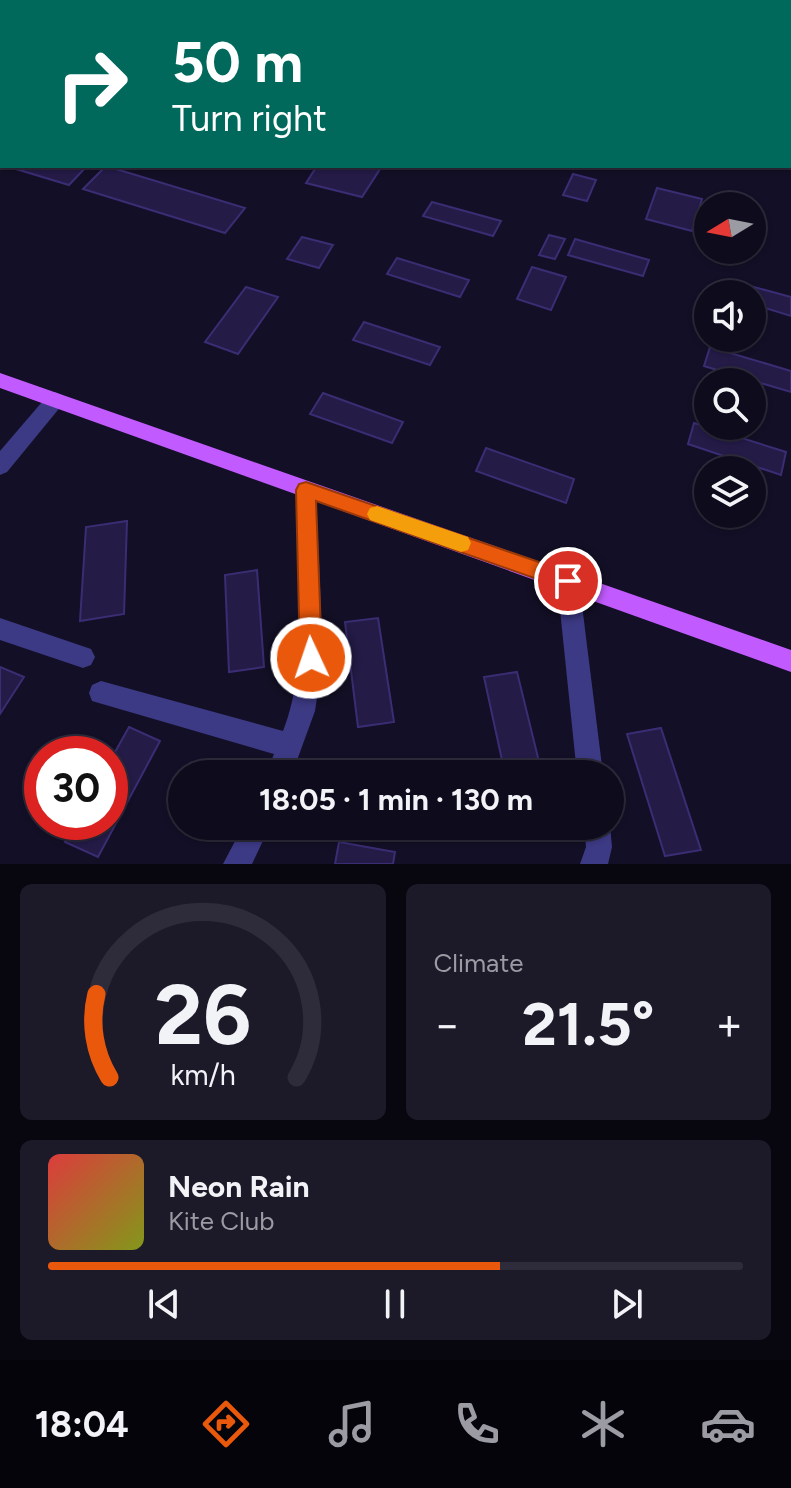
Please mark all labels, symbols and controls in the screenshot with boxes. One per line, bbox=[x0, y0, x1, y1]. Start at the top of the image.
text: 50 m bbox=[172, 29, 303, 96]
icon: right bbox=[40, 32, 144, 136]
text: Turn right bbox=[172, 97, 327, 140]
north arrow bbox=[694, 192, 766, 264]
map controls bbox=[694, 192, 766, 528]
button: sound bbox=[694, 280, 766, 352]
button: search bbox=[694, 368, 766, 440]
button: layers bbox=[694, 456, 766, 528]
pin bbox=[534, 547, 602, 615]
icon: arrive bbox=[546, 559, 590, 603]
position arrow bbox=[269, 616, 353, 700]
speed limit sign: 30 bbox=[24, 736, 128, 840]
text: 18:05 · 1 min · 130 m bbox=[259, 781, 533, 818]
text: Climate bbox=[434, 947, 523, 979]
text: 26 bbox=[155, 965, 251, 1065]
text: 21.5° bbox=[522, 988, 654, 1060]
text: − bbox=[434, 998, 461, 1051]
text: + bbox=[716, 998, 743, 1051]
text: km/h bbox=[170, 1058, 235, 1092]
text: Neon Rain bbox=[168, 1168, 310, 1205]
text: Kite Club bbox=[168, 1205, 274, 1237]
icon: previous bbox=[142, 1282, 186, 1326]
icon: pause bbox=[373, 1282, 417, 1326]
icon: next bbox=[605, 1282, 649, 1326]
icon: directions bbox=[198, 1396, 254, 1452]
icon: music bbox=[324, 1396, 380, 1452]
icon: phone bbox=[449, 1396, 505, 1452]
icon: climate bbox=[575, 1396, 631, 1452]
icon: car bbox=[700, 1396, 756, 1452]
text: 18:04 bbox=[35, 1403, 129, 1446]

